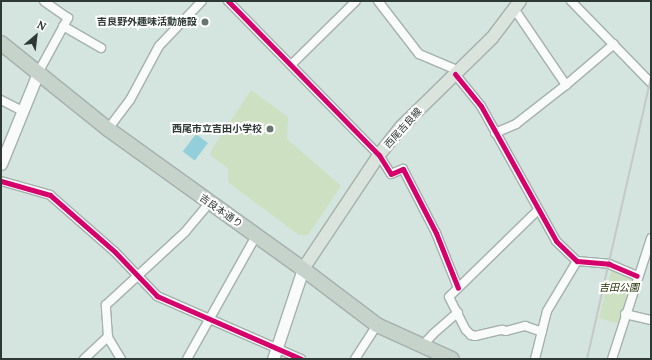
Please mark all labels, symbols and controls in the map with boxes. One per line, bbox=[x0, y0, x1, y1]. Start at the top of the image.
north arrow bbox=[16, 16, 56, 56]
place label: 吉良野外趣味活動施設 bbox=[97, 16, 197, 28]
text: N bbox=[35, 17, 49, 34]
marker: 吉良野外趣味活動施設 bbox=[200, 17, 210, 27]
street label: 西尾吉良線 bbox=[382, 105, 424, 151]
place label: 西尾市立吉田小学校 bbox=[172, 123, 262, 135]
marker: 西尾市立吉田小学校 bbox=[265, 124, 275, 134]
street label: 吉良本通り bbox=[197, 192, 245, 230]
park label: 吉田公園 bbox=[599, 282, 639, 294]

